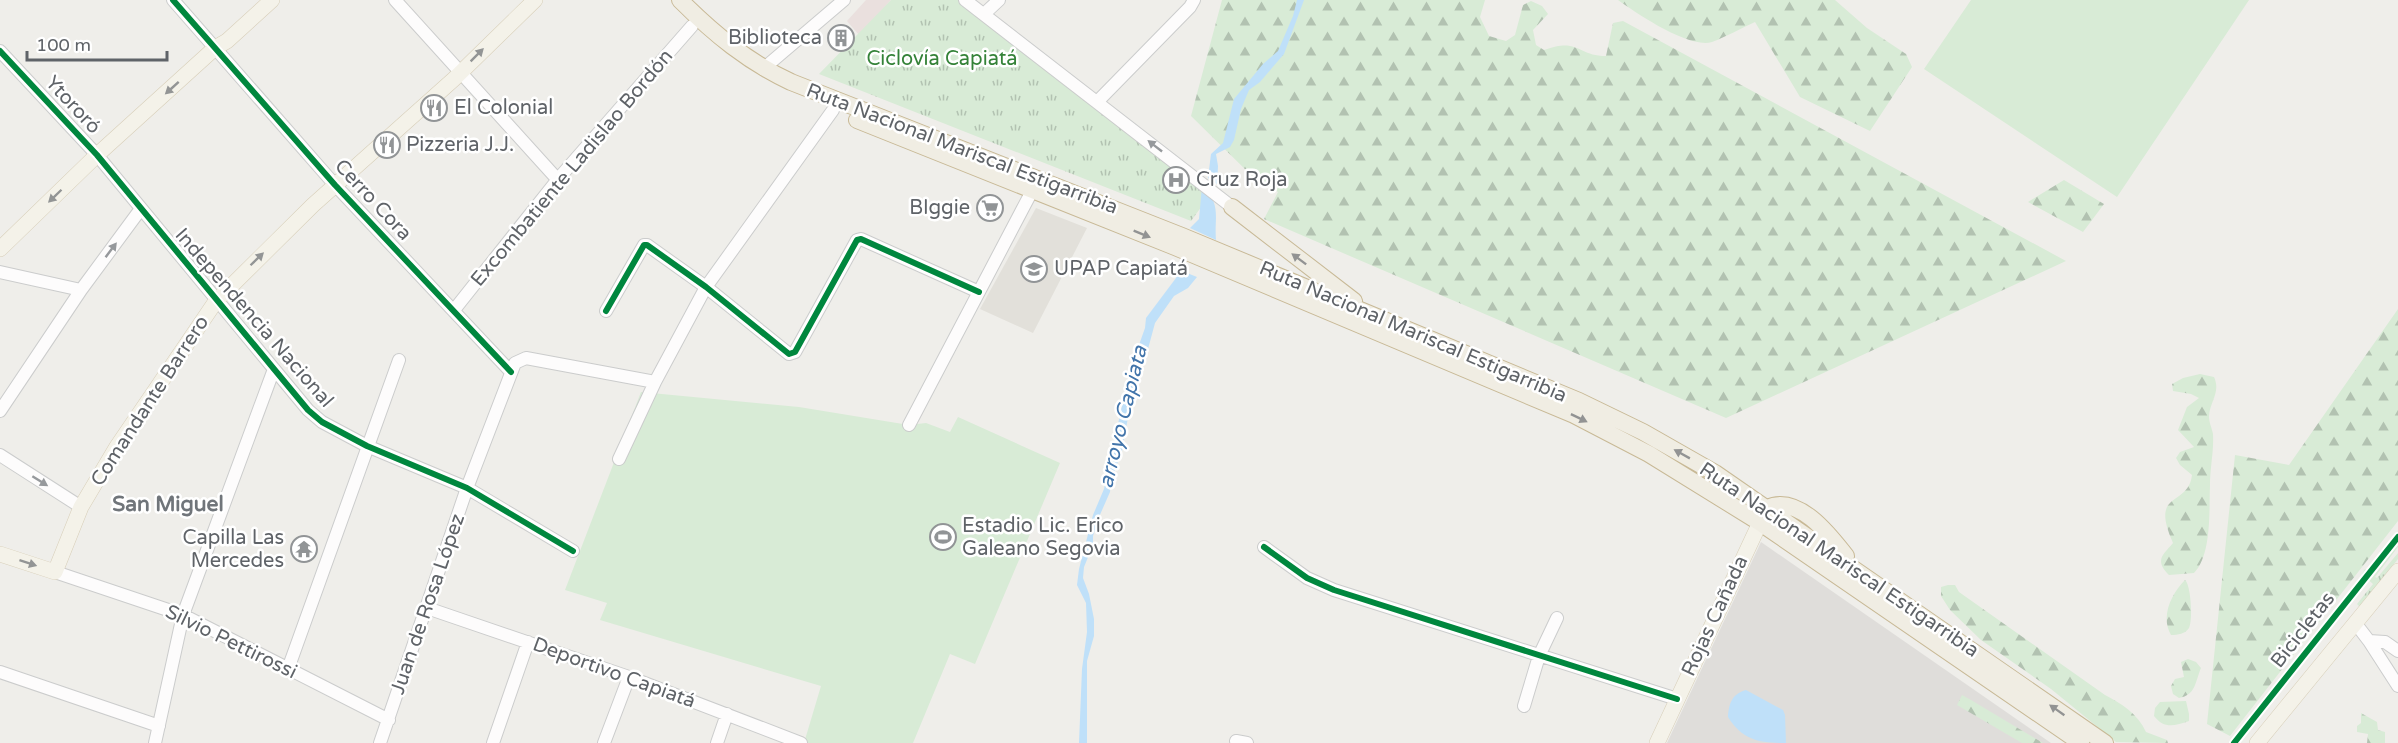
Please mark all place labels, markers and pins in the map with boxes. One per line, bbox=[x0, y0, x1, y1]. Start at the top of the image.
building icon: Biblioteca bbox=[826, 23, 856, 53]
place label: Biblioteca bbox=[728, 26, 822, 50]
restaurant icon: El Colonial bbox=[419, 93, 449, 123]
place label: El Colonial bbox=[454, 96, 553, 120]
restaurant icon: Pizzeria J.J. bbox=[372, 130, 402, 160]
place label: Pizzeria J.J. bbox=[406, 133, 514, 157]
hospital icon: Cruz Roja bbox=[1161, 165, 1191, 195]
place label: Cruz Roja bbox=[1196, 168, 1287, 192]
supermarket icon: BIggie bbox=[975, 193, 1005, 223]
place label: BIggie bbox=[909, 196, 970, 220]
school or university icon: UPAP Capiatá bbox=[1019, 254, 1049, 284]
place label: UPAP Capiatá bbox=[1054, 257, 1188, 281]
place label: Estadio Lic. Erico Galeano Segovia bbox=[962, 514, 1124, 561]
sports icon: Estadio Lic. Erico Galeano Segovia bbox=[928, 522, 958, 552]
place label: Capilla Las Mercedes bbox=[183, 526, 284, 573]
temple icon: Capilla Las Mercedes bbox=[289, 534, 319, 564]

